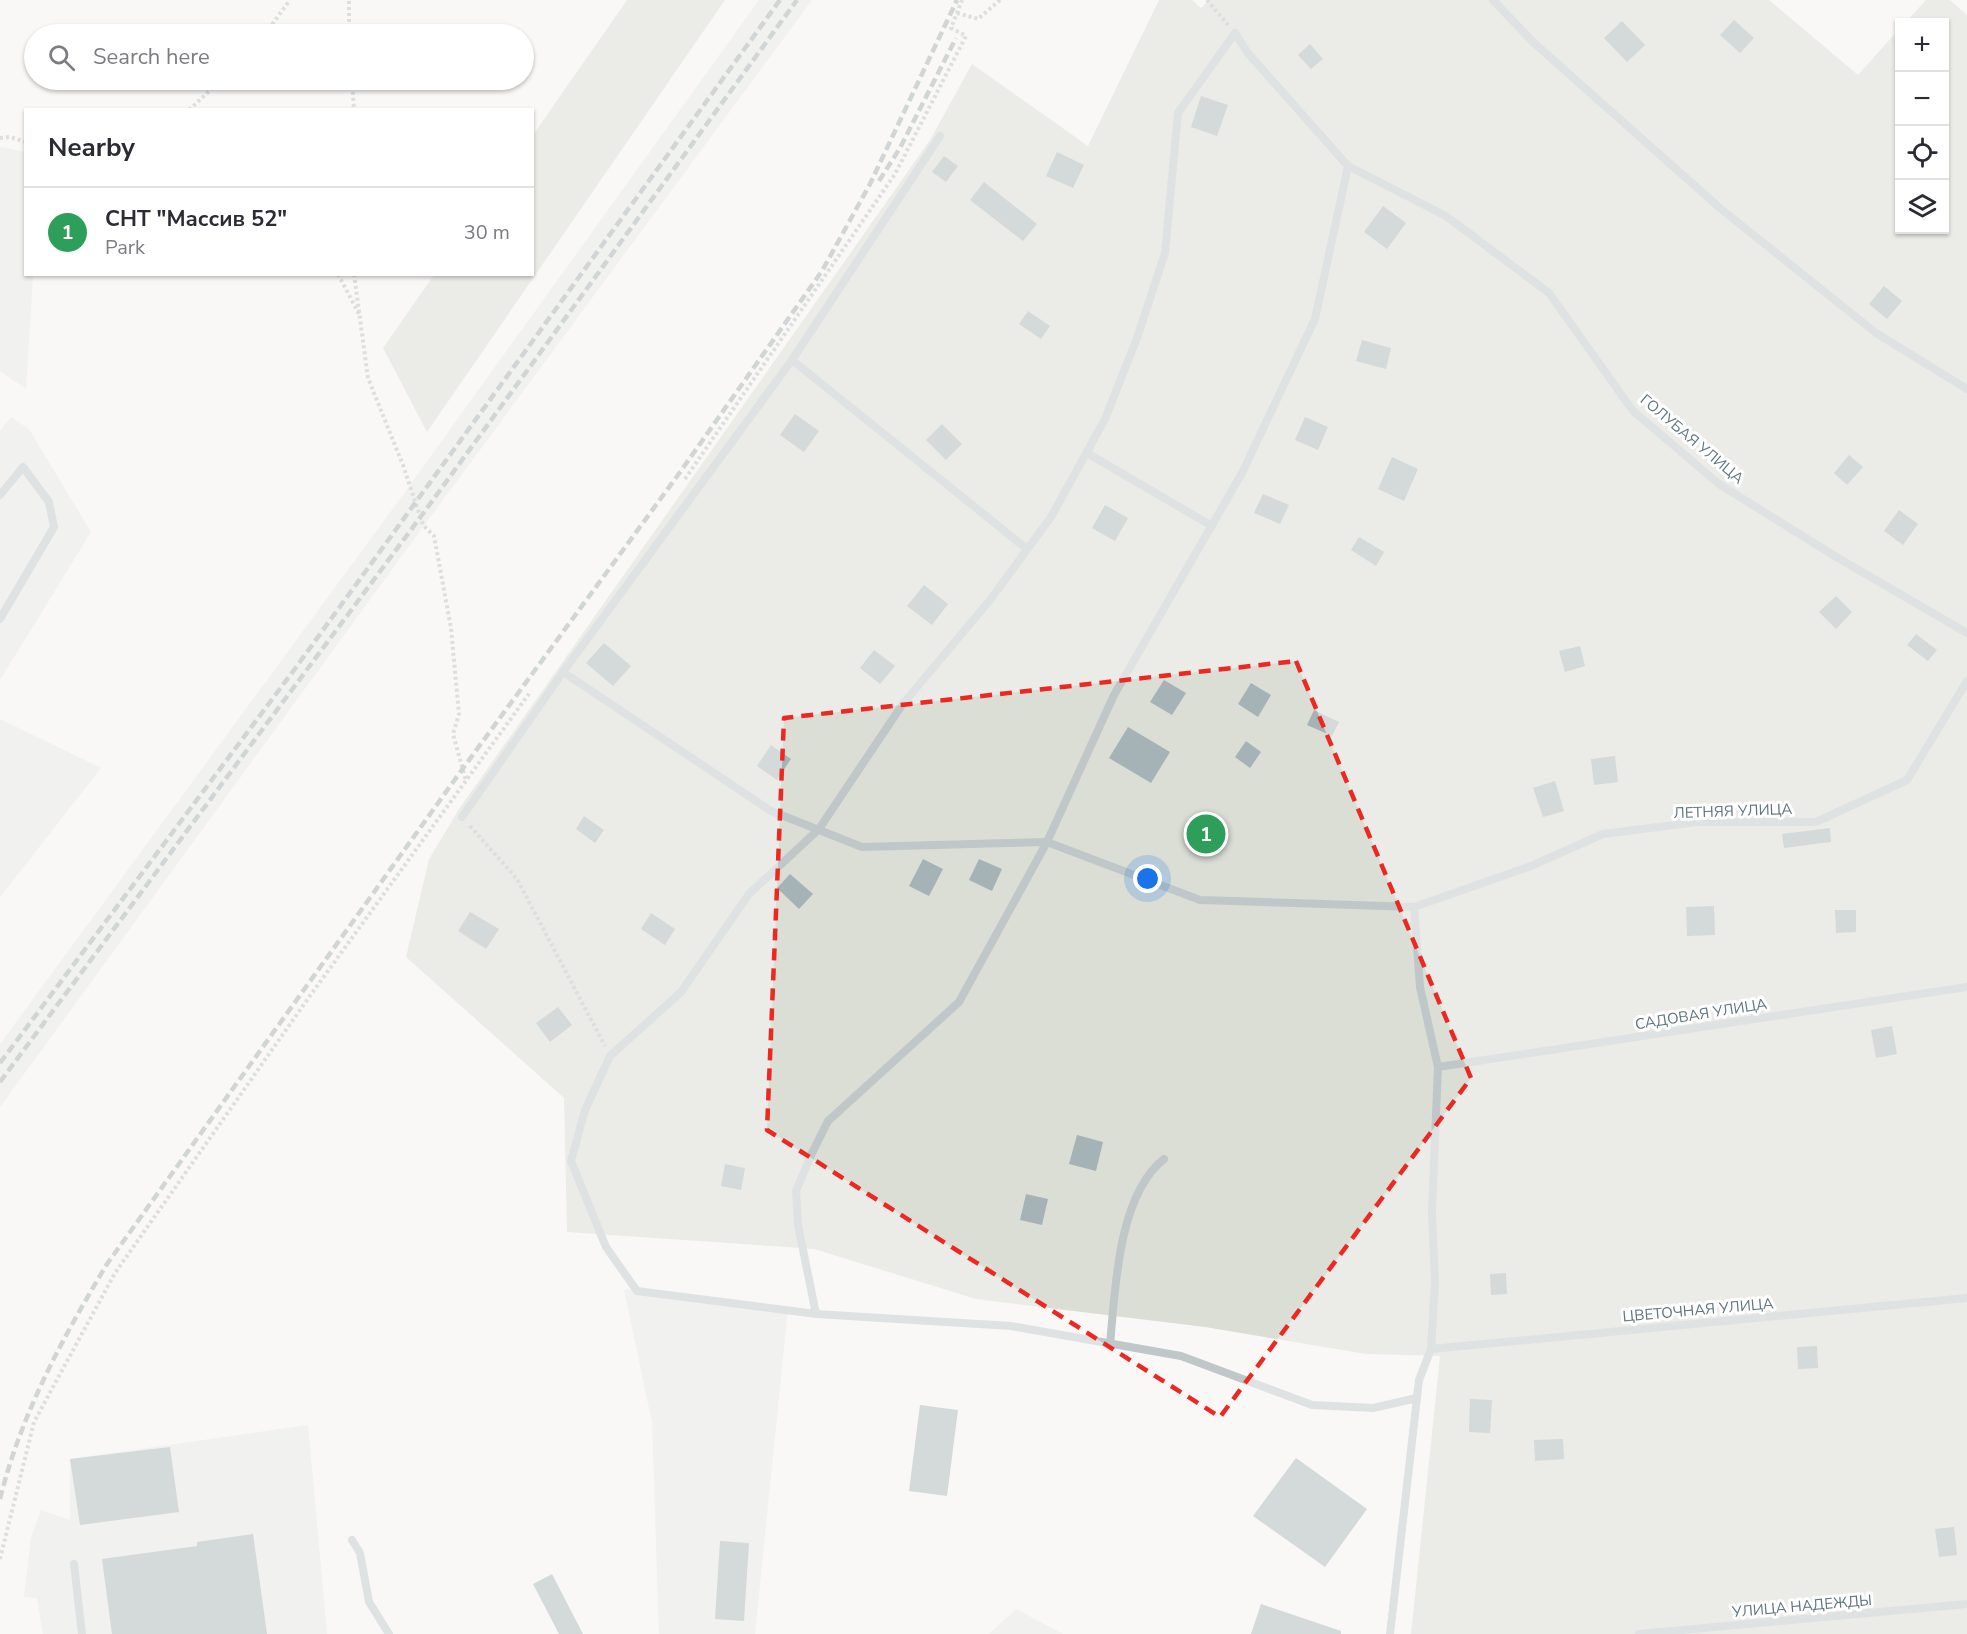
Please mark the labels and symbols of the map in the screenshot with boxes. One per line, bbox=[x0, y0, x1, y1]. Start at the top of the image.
street label: ГОЛУБАЯ УЛИЦА bbox=[1636, 390, 1748, 488]
street label: ЛЕТНЯЯ УЛИЦА bbox=[1673, 799, 1793, 823]
pin: 1 bbox=[1186, 812, 1226, 856]
your location bbox=[1133, 864, 1162, 893]
street label: САДОВАЯ УЛИЦА bbox=[1634, 994, 1769, 1034]
street label: ЦВЕТОЧНАЯ УЛИЦА bbox=[1622, 1293, 1774, 1327]
street label: УЛИЦА НАДЕЖДЫ bbox=[1730, 1590, 1873, 1622]

